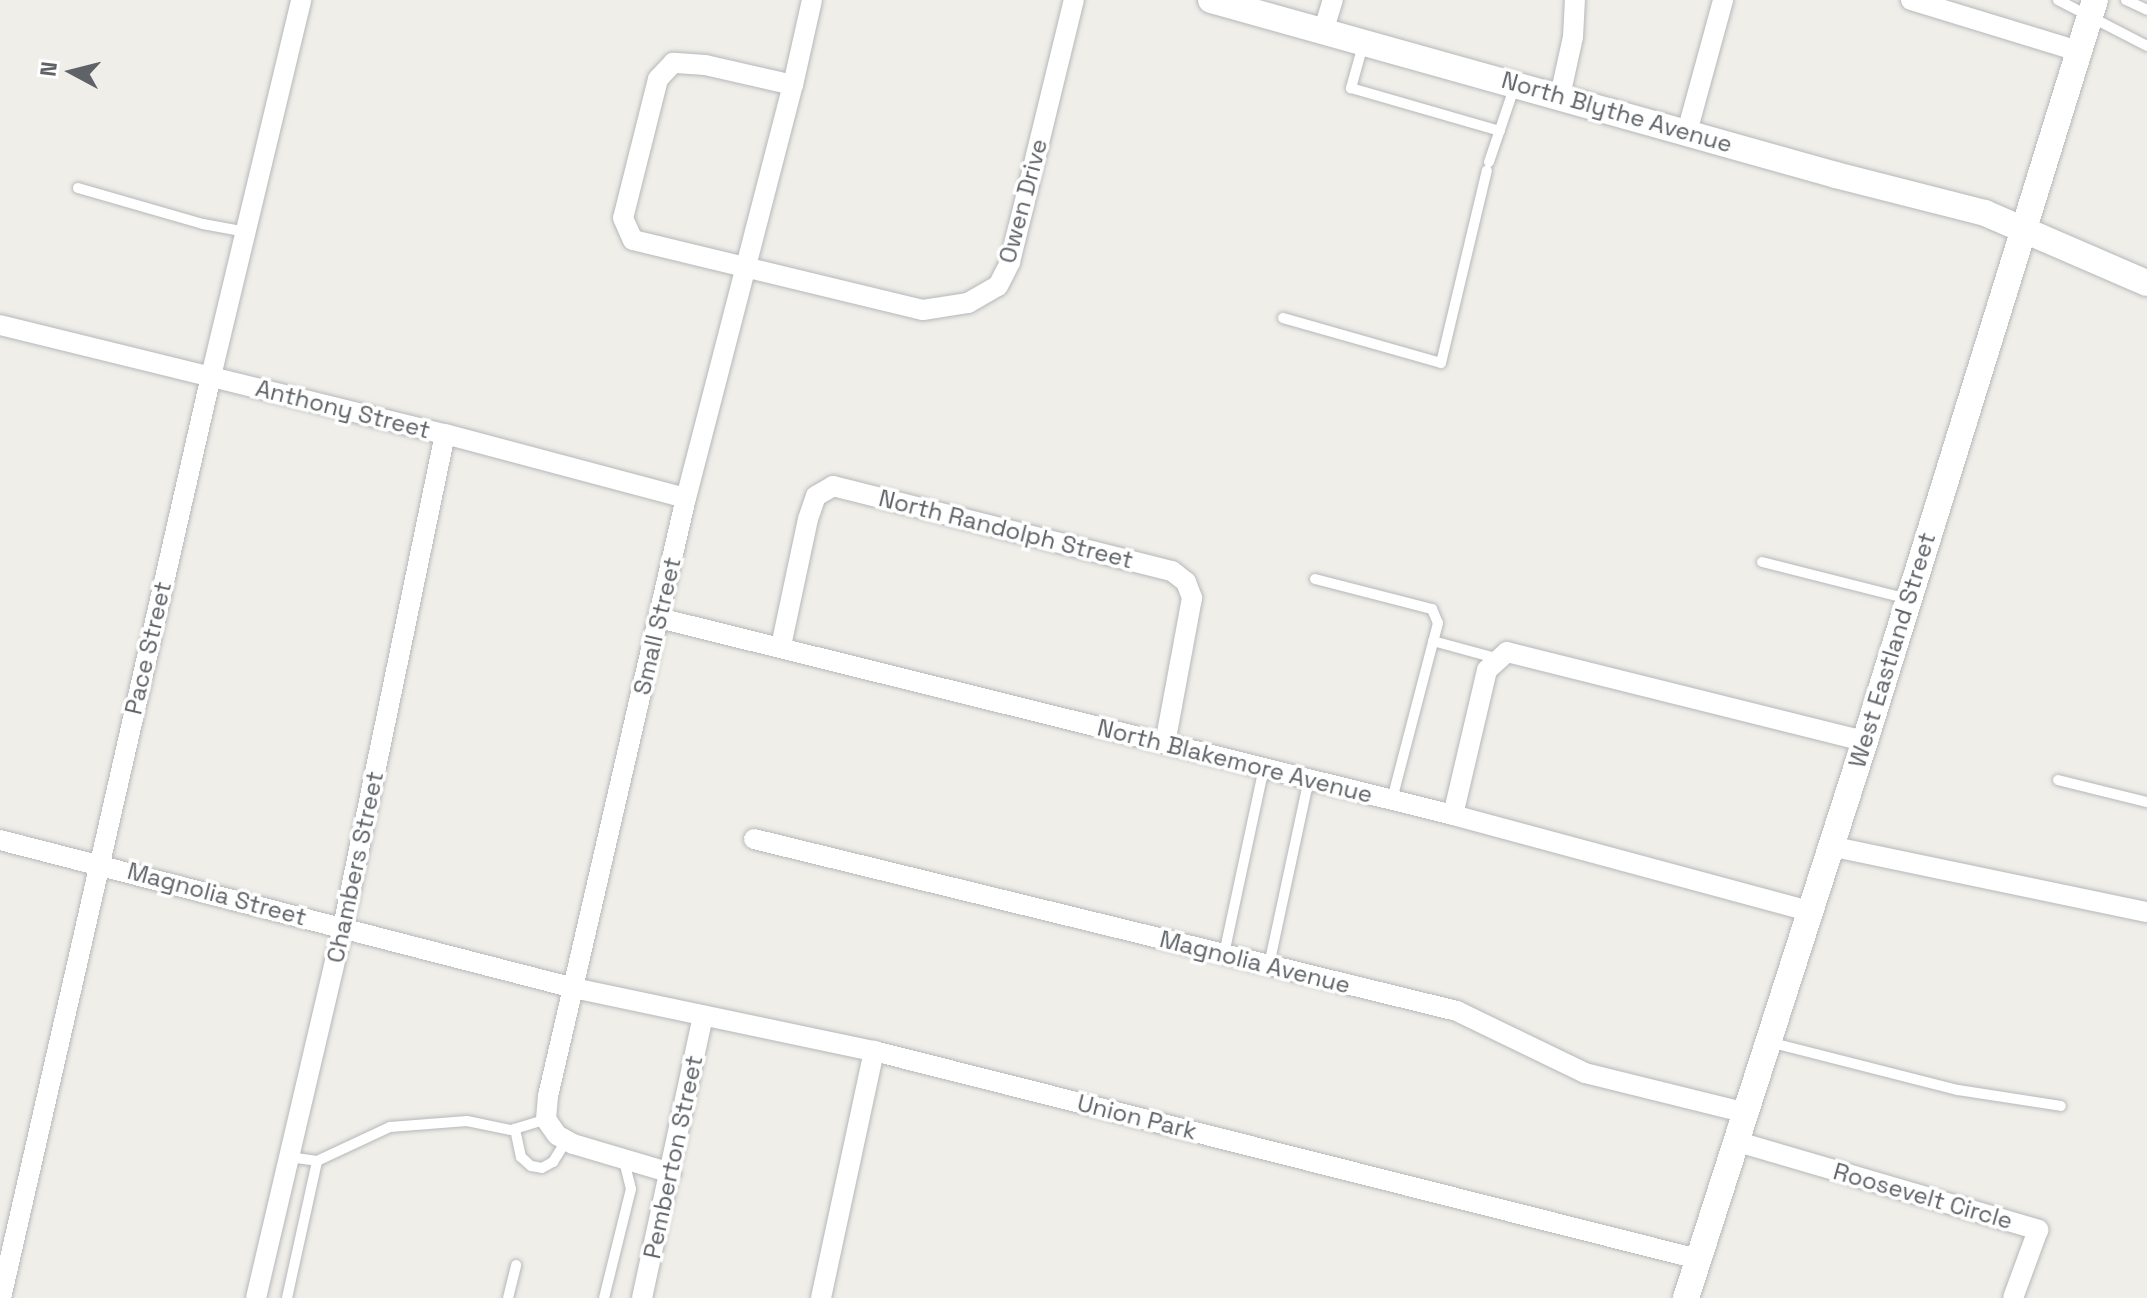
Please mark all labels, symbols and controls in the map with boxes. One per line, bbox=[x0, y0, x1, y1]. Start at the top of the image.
north arrow bbox=[32, 32, 112, 112]
text: N bbox=[33, 60, 63, 78]
street label: North Blythe Avenue bbox=[1498, 65, 1736, 159]
street label: Owen Drive bbox=[993, 136, 1053, 266]
street label: Anthony Street bbox=[253, 373, 433, 445]
street label: North Randolph Street bbox=[876, 483, 1136, 575]
street label: West Eastland Street bbox=[1842, 529, 1942, 771]
street label: Small Street bbox=[627, 554, 687, 698]
street label: Pace Street bbox=[119, 579, 177, 717]
street label: North Blakemore Avenue bbox=[1094, 713, 1376, 809]
street label: Chambers Street bbox=[321, 769, 389, 965]
street label: Magnolia Street bbox=[124, 856, 310, 932]
street label: Magnolia Avenue bbox=[1157, 924, 1353, 1000]
street label: Pemberton Street bbox=[637, 1053, 709, 1261]
street label: Union Park bbox=[1074, 1088, 1200, 1146]
street label: Roosevelt Circle bbox=[1830, 1157, 2016, 1235]

